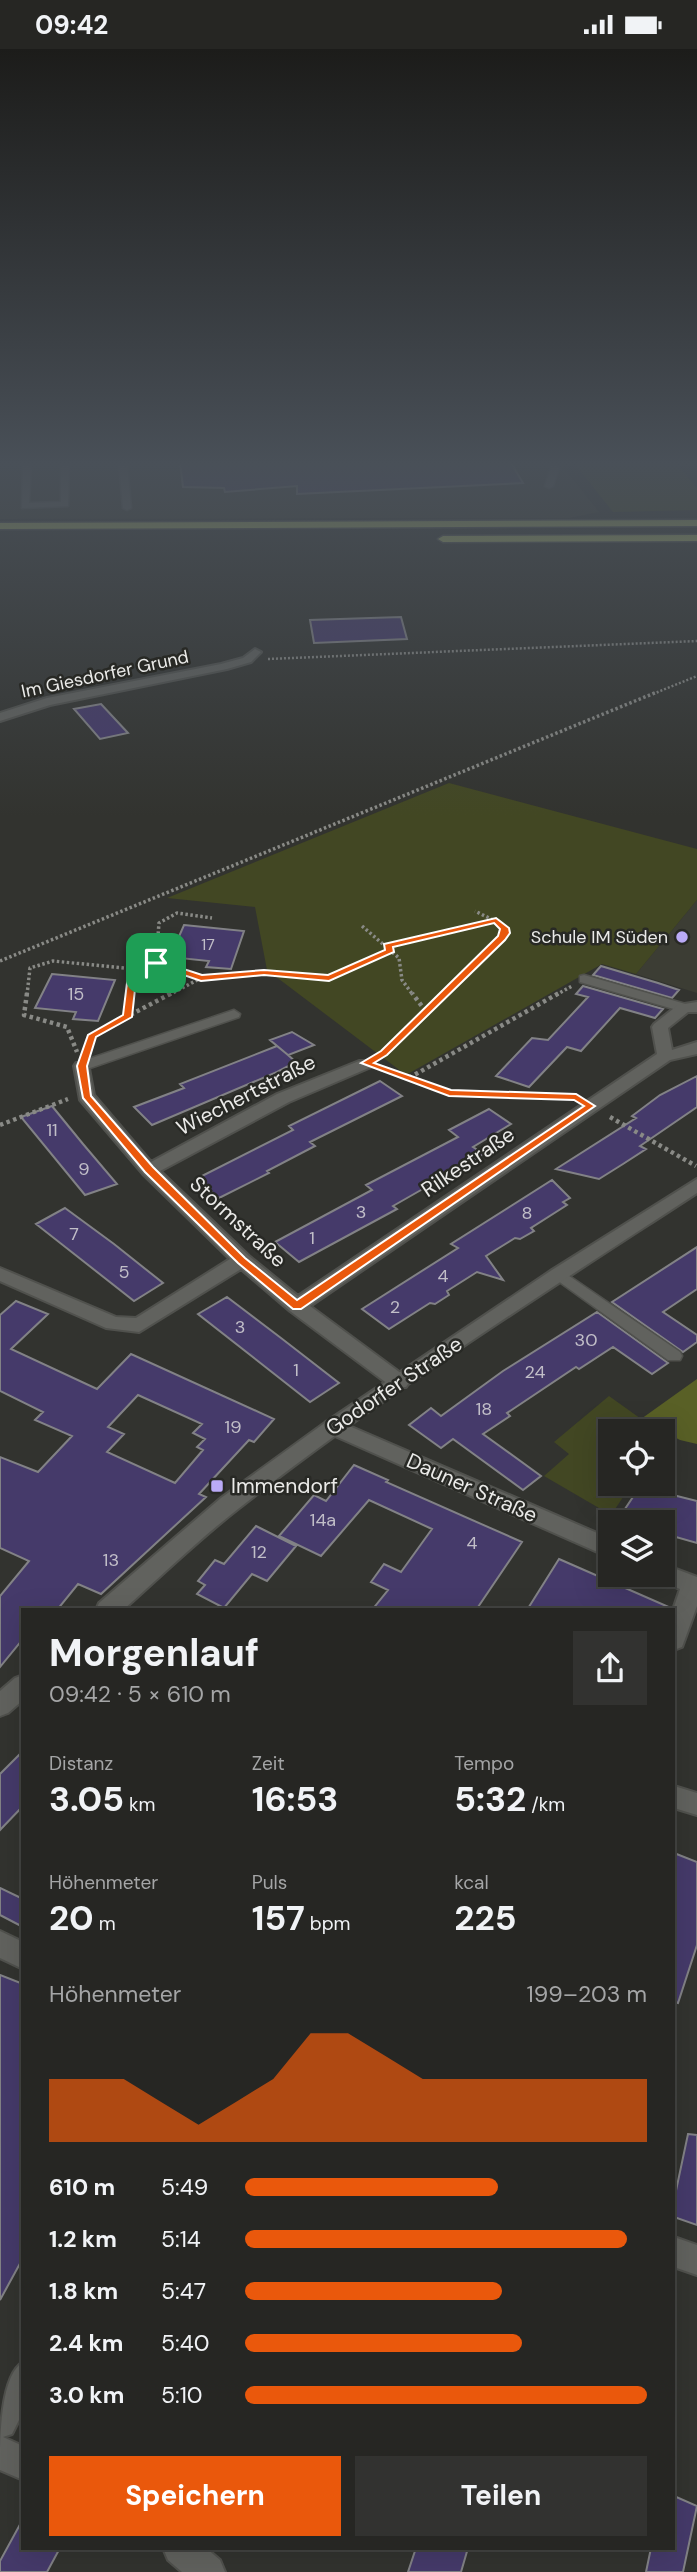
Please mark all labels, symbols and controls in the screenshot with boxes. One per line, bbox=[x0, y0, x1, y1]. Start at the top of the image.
text: 09:42 bbox=[35, 8, 108, 42]
street label: Im Giesdorfer Grund bbox=[19, 645, 191, 703]
place label: Schule IM Süden bbox=[531, 925, 668, 949]
marker: Schule IM Süden bbox=[674, 929, 690, 945]
pin bbox=[126, 933, 186, 993]
house number: 17 bbox=[201, 934, 215, 955]
icon: arrive bbox=[137, 944, 175, 982]
house number: 15 bbox=[68, 982, 84, 1006]
street label: Wiechertstraße bbox=[172, 1048, 320, 1142]
house number: 11 bbox=[46, 1118, 58, 1142]
street label: Rilkestraße bbox=[416, 1120, 520, 1204]
house number: 9 bbox=[78, 1157, 90, 1181]
street label: Stormstraße bbox=[184, 1170, 292, 1274]
house number: 3 bbox=[356, 1200, 366, 1224]
house number: 8 bbox=[522, 1201, 532, 1225]
house number: 7 bbox=[69, 1222, 79, 1246]
house number: 1 bbox=[309, 1226, 315, 1250]
house number: 5 bbox=[119, 1260, 129, 1284]
house number: 4 bbox=[438, 1264, 449, 1288]
house number: 2 bbox=[390, 1295, 400, 1319]
house number: 3 bbox=[235, 1315, 245, 1339]
house number: 30 bbox=[575, 1328, 597, 1352]
street label: Godorfer Straße bbox=[320, 1330, 468, 1442]
house number: 1 bbox=[293, 1358, 299, 1382]
house number: 24 bbox=[525, 1360, 546, 1384]
house number: 18 bbox=[476, 1397, 492, 1421]
house number: 19 bbox=[225, 1415, 241, 1439]
map controls bbox=[598, 1419, 675, 1587]
button: locate bbox=[598, 1419, 675, 1496]
street label: Dauner Straße bbox=[402, 1447, 542, 1529]
place label: Immendorf bbox=[231, 1472, 338, 1500]
marker: Immendorf bbox=[209, 1478, 225, 1494]
house number: 14a bbox=[310, 1508, 336, 1532]
button: layers bbox=[598, 1510, 675, 1587]
house number: 4 bbox=[467, 1531, 478, 1555]
house number: 12 bbox=[251, 1540, 267, 1564]
house number: 13 bbox=[103, 1548, 119, 1572]
text: Morgenlauf bbox=[49, 1628, 259, 1678]
button: share bbox=[573, 1631, 647, 1705]
text: 09:42 · 5 × 610 m bbox=[49, 1679, 231, 1709]
text: Distanz bbox=[49, 1751, 113, 1776]
text: Zeit bbox=[252, 1751, 285, 1776]
text: Tempo bbox=[454, 1751, 514, 1776]
text: 3.05 bbox=[49, 1776, 124, 1822]
text: 16:53 bbox=[252, 1776, 338, 1822]
text: 5:32 bbox=[454, 1776, 526, 1822]
text: km bbox=[124, 1792, 156, 1817]
text: /km bbox=[526, 1792, 565, 1817]
text: Höhenmeter bbox=[49, 1870, 158, 1895]
text: Puls bbox=[252, 1870, 287, 1895]
text: kcal bbox=[454, 1870, 489, 1895]
text: 20 bbox=[49, 1895, 94, 1941]
text: 157 bbox=[252, 1895, 305, 1941]
text: 225 bbox=[454, 1895, 517, 1941]
text: m bbox=[94, 1911, 116, 1936]
text: bpm bbox=[305, 1911, 351, 1936]
text: Höhenmeter bbox=[49, 1979, 181, 2009]
text: 199–203 m bbox=[527, 1979, 647, 2009]
text: 610 m bbox=[49, 2172, 115, 2202]
text: 5:49 bbox=[161, 2172, 208, 2202]
text: 1.2 km bbox=[49, 2224, 117, 2254]
text: 5:14 bbox=[161, 2224, 201, 2254]
text: 1.8 km bbox=[49, 2276, 118, 2306]
text: 5:47 bbox=[161, 2276, 206, 2306]
text: 2.4 km bbox=[49, 2328, 123, 2358]
text: 5:40 bbox=[161, 2328, 209, 2358]
text: 3.0 km bbox=[49, 2380, 124, 2410]
text: 5:10 bbox=[161, 2380, 203, 2410]
button: Speichern bbox=[49, 2456, 341, 2536]
button: Teilen bbox=[355, 2456, 647, 2536]

